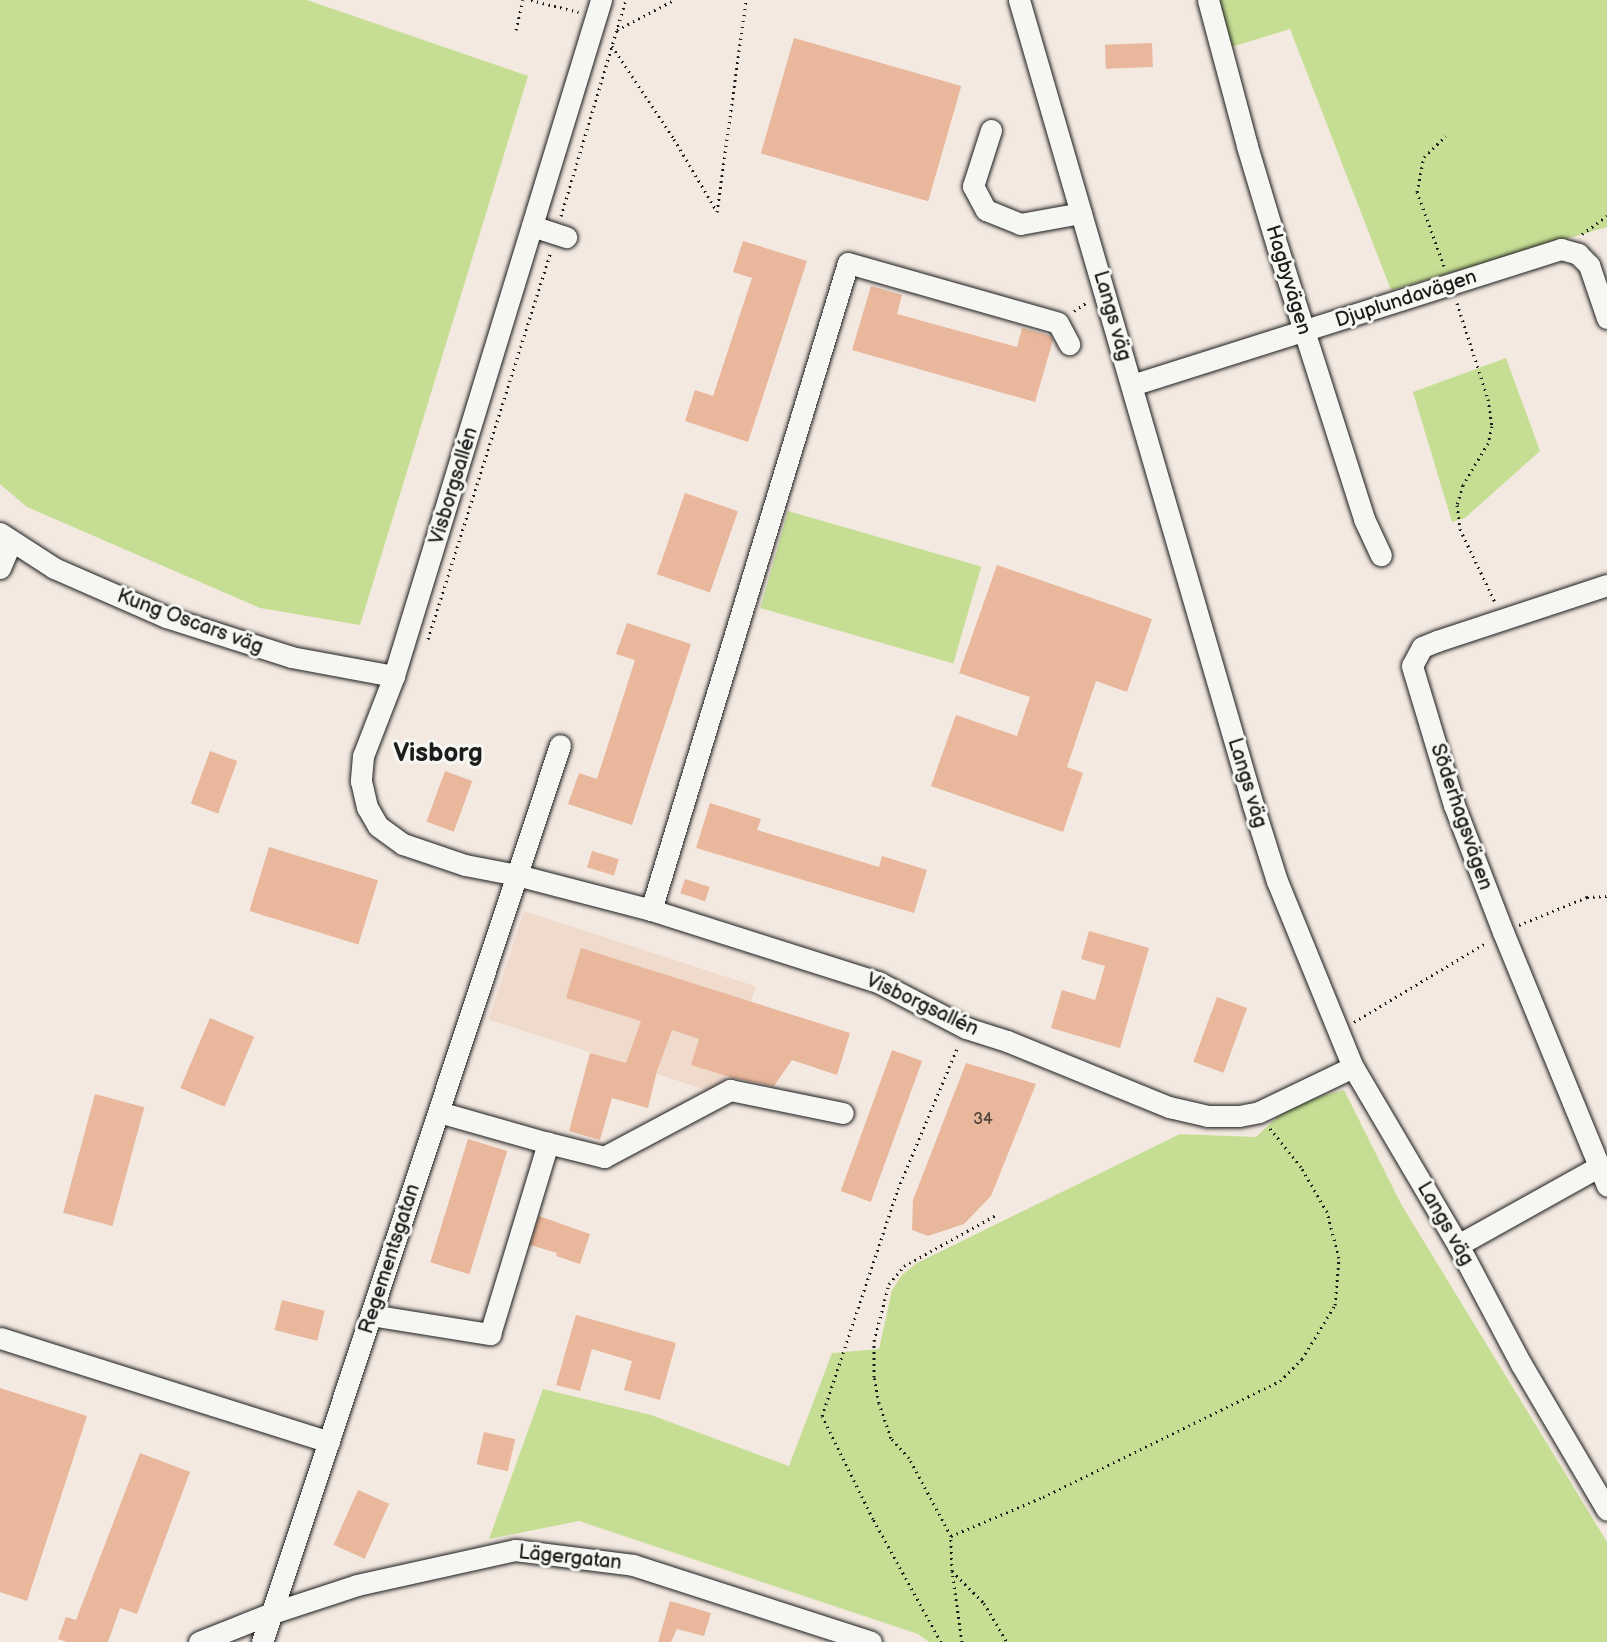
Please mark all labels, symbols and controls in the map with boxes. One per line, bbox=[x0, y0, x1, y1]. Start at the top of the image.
street label: Hagbyvägen bbox=[1260, 222, 1316, 338]
street label: Djuplundavägen bbox=[1332, 265, 1480, 333]
street label: Langs väg bbox=[1088, 268, 1136, 364]
street label: Visborgsallén bbox=[425, 425, 483, 547]
street label: Kung Oscars väg bbox=[114, 584, 266, 660]
street label: Langs väg bbox=[1222, 735, 1272, 831]
district label: Visborg bbox=[393, 738, 483, 770]
street label: Söderhagsvägen bbox=[1425, 741, 1497, 893]
street label: Visborgsallén bbox=[862, 969, 982, 1041]
house number: 34 bbox=[973, 1110, 993, 1130]
street label: Langs väg bbox=[1411, 1178, 1479, 1270]
street label: Regementsgatan bbox=[354, 1181, 426, 1337]
street label: Lägergatan bbox=[517, 1541, 623, 1575]

